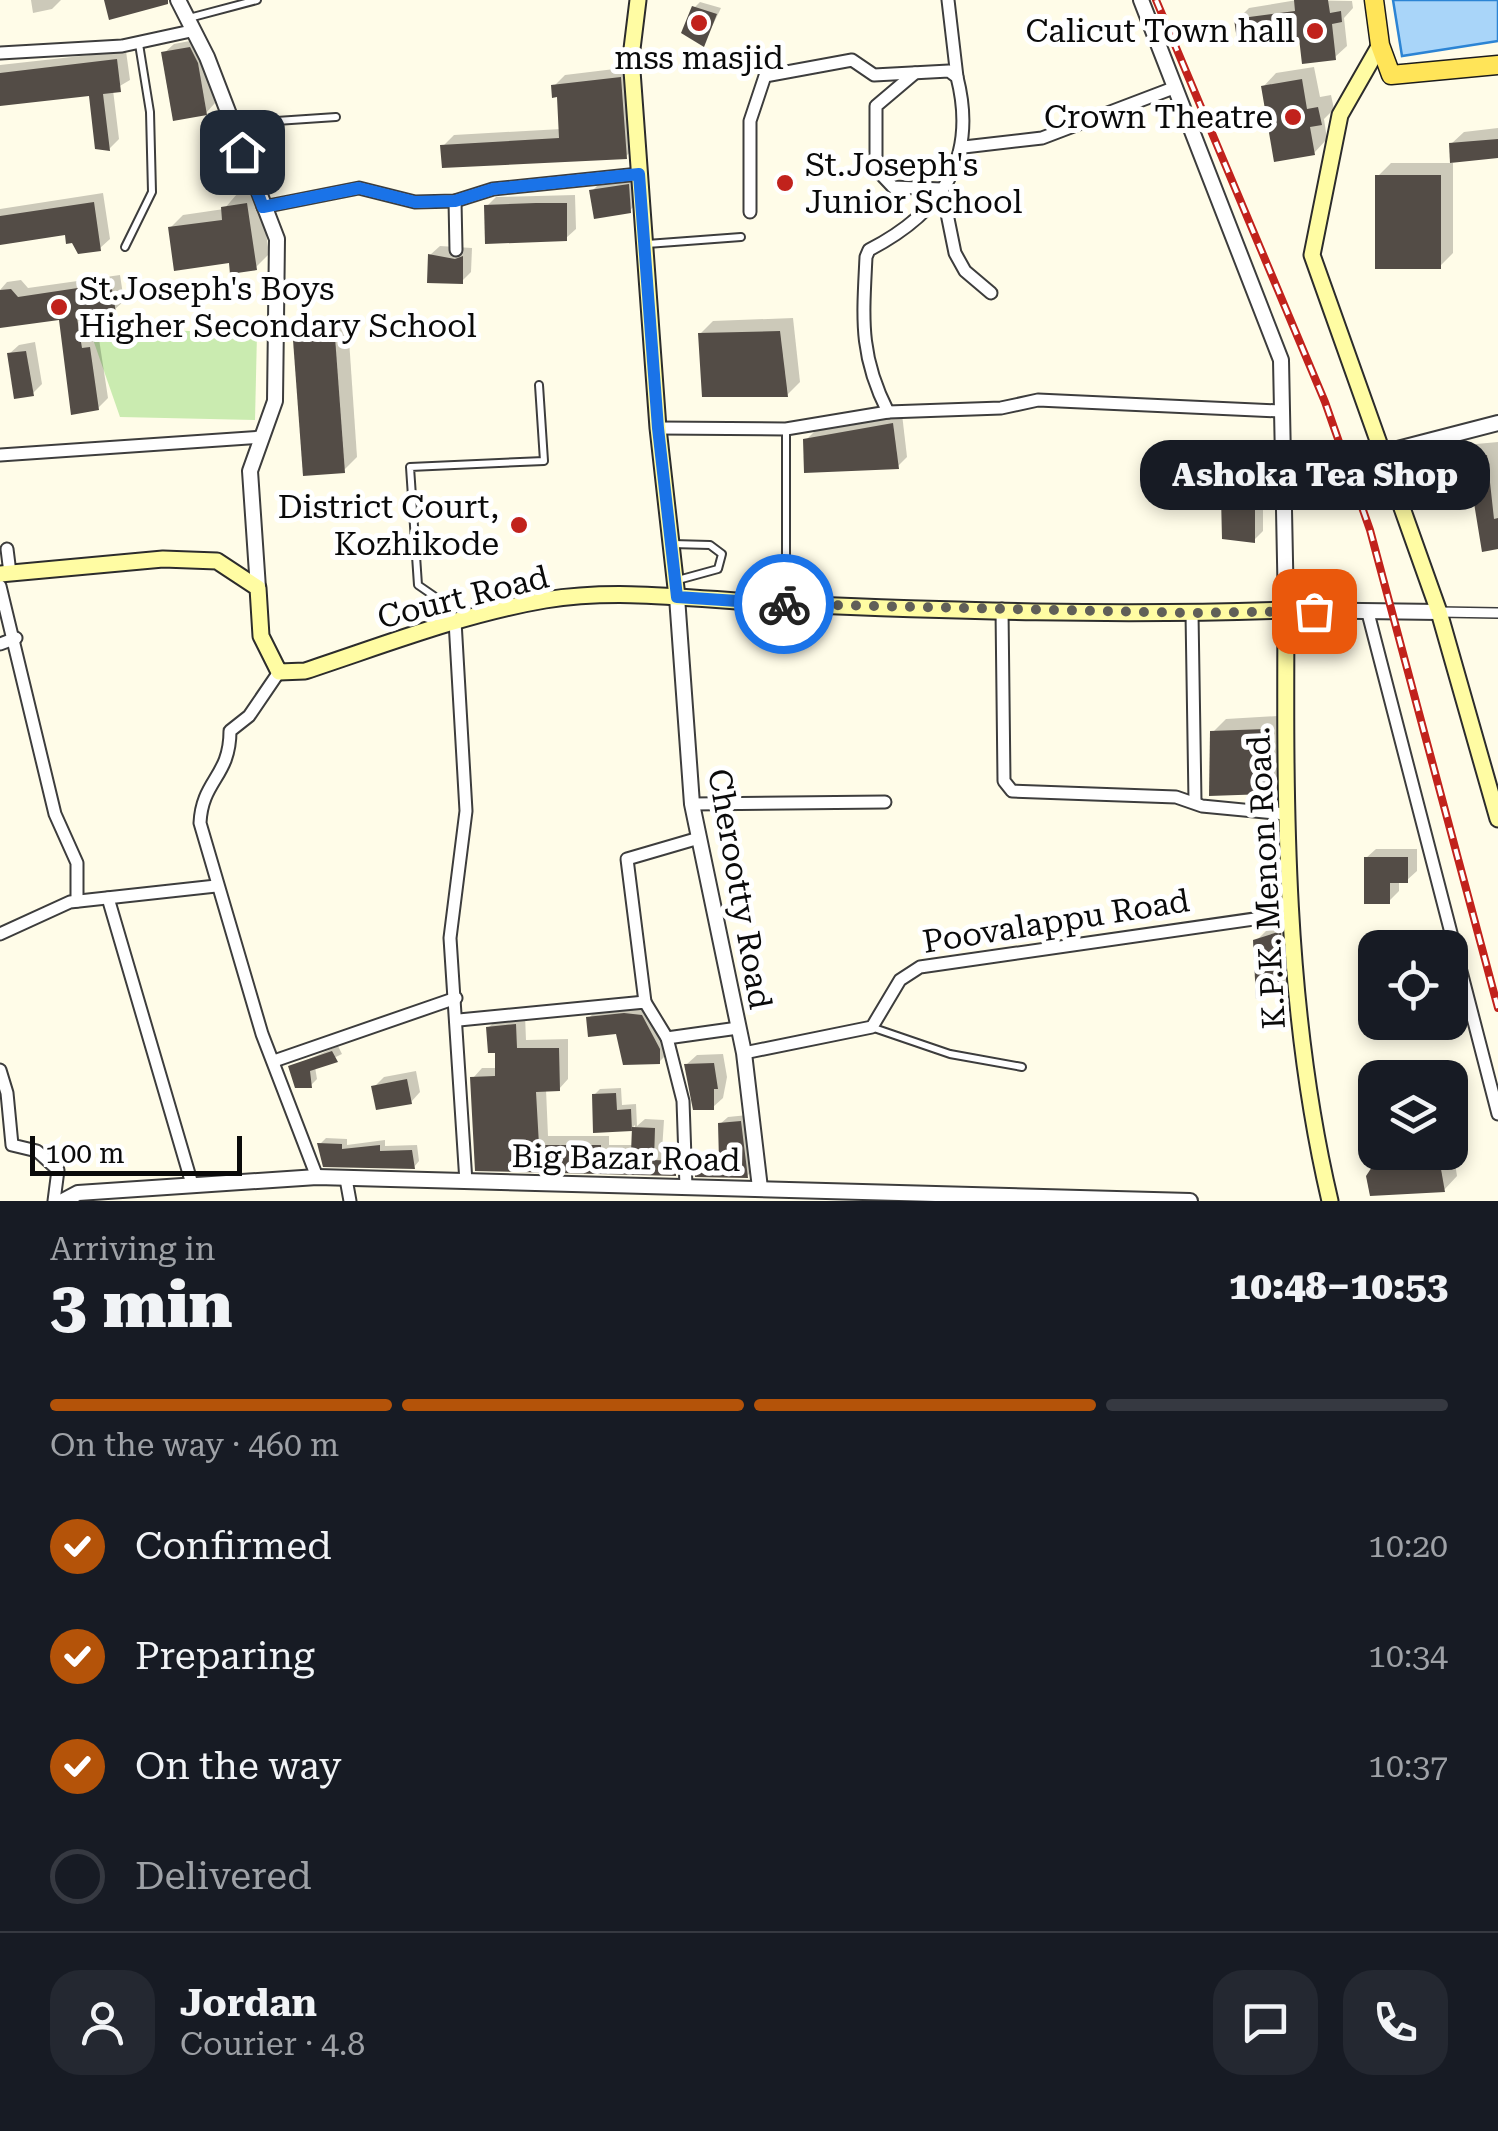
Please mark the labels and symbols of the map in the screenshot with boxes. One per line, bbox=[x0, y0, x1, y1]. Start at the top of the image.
marker: mss masjid bbox=[688, 12, 710, 34]
place label: Calicut Town hall bbox=[1025, 12, 1295, 50]
marker: Calicut Town hall bbox=[1304, 20, 1326, 42]
place label: mss masjid bbox=[614, 39, 784, 77]
place label: Crown Theatre bbox=[1044, 98, 1273, 136]
marker: Crown Theatre bbox=[1282, 106, 1304, 128]
pin bbox=[200, 110, 285, 195]
place label: St.Joseph's Junior School bbox=[805, 146, 1023, 221]
marker: St.Joseph's Junior School bbox=[774, 172, 796, 194]
place label: St.Joseph's Boys Higher Secondary School bbox=[79, 270, 477, 345]
marker: St.Joseph's Boys Higher Secondary School bbox=[48, 296, 70, 318]
callout: Ashoka Tea Shop bbox=[1139, 441, 1489, 511]
place label: District Court, Kozhikode bbox=[278, 488, 499, 563]
marker: District Court, Kozhikode bbox=[508, 514, 530, 536]
courier bbox=[734, 554, 834, 654]
street label: Court Road bbox=[373, 557, 553, 637]
pin bbox=[1272, 569, 1357, 654]
street label: K.P.K. Menon Road. bbox=[1239, 726, 1293, 1030]
street label: Cherootty Road bbox=[700, 766, 780, 1012]
street label: Poovalappu Road bbox=[920, 881, 1192, 961]
scale bar bbox=[30, 1131, 242, 1176]
street label: Big Bazar Road bbox=[511, 1137, 741, 1179]

